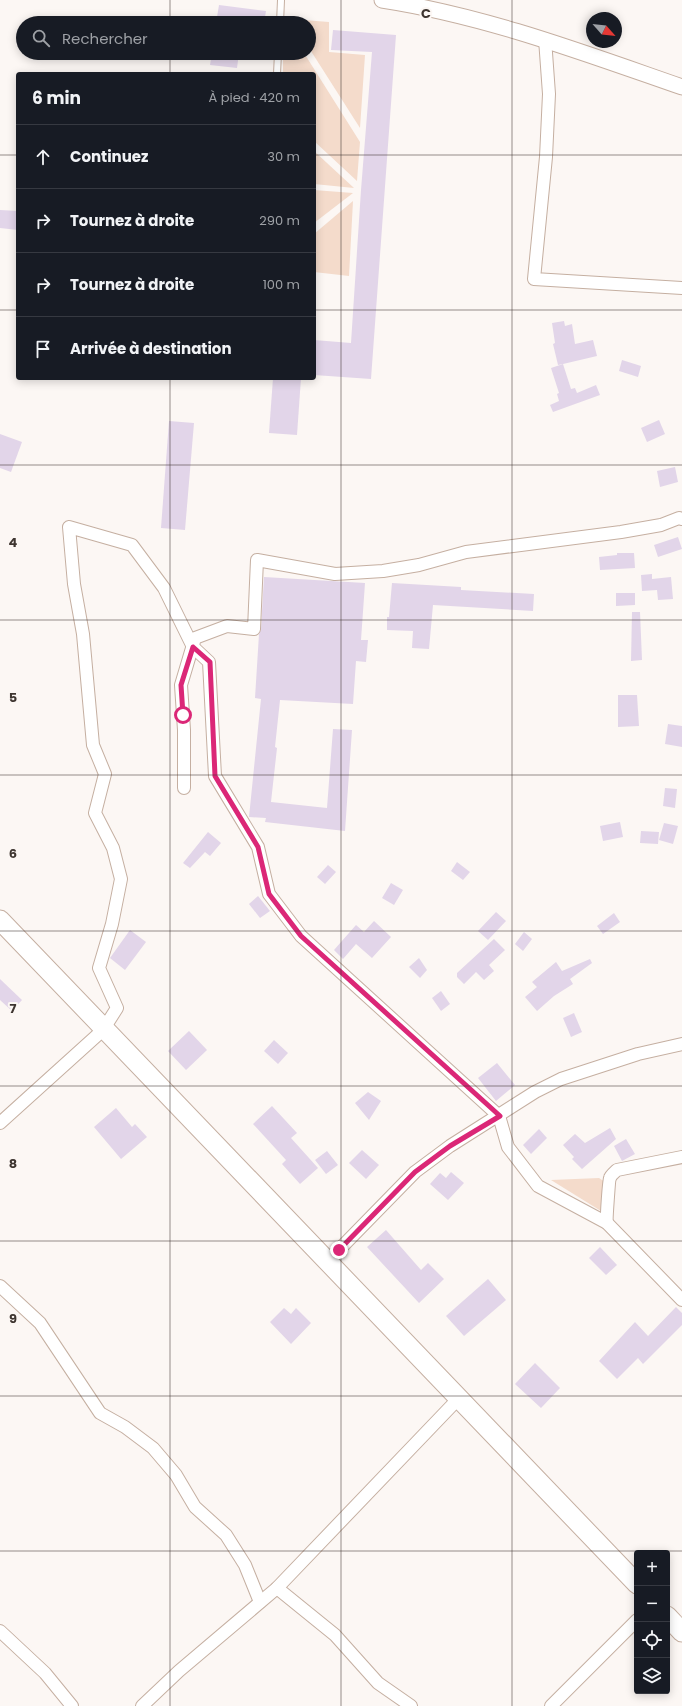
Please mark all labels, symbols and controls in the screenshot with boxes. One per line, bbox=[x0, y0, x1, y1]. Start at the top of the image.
text: C bbox=[421, 4, 431, 23]
north arrow bbox=[586, 12, 622, 48]
search box bbox=[16, 16, 316, 60]
icon: search bbox=[30, 27, 52, 49]
text: Rechercher bbox=[62, 28, 148, 49]
text: 6 min bbox=[32, 86, 81, 110]
text: À pied · 420 m bbox=[209, 88, 300, 107]
icon: ahead bbox=[32, 146, 54, 168]
text: Continuez bbox=[70, 146, 149, 167]
text: 30 m bbox=[267, 147, 300, 166]
icon: right bbox=[32, 210, 54, 232]
text: Tournez à droite bbox=[70, 210, 194, 231]
text: 290 m bbox=[259, 211, 300, 230]
icon: right bbox=[32, 274, 54, 296]
text: Tournez à droite bbox=[70, 274, 194, 295]
text: 100 m bbox=[263, 275, 300, 294]
icon: arrive bbox=[32, 338, 54, 360]
text: Arrivée à destination bbox=[70, 338, 232, 359]
text: 4 bbox=[9, 533, 18, 552]
text: 5 bbox=[9, 688, 17, 707]
route start bbox=[174, 706, 192, 724]
text: 6 bbox=[9, 844, 17, 863]
text: 7 bbox=[10, 999, 17, 1018]
text: 8 bbox=[9, 1154, 17, 1173]
route end bbox=[330, 1241, 348, 1259]
text: 9 bbox=[9, 1309, 17, 1328]
map controls bbox=[634, 1550, 670, 1694]
button: + bbox=[634, 1550, 670, 1586]
button: − bbox=[634, 1586, 670, 1622]
button: locate bbox=[634, 1622, 670, 1658]
button: layers bbox=[634, 1658, 670, 1694]

